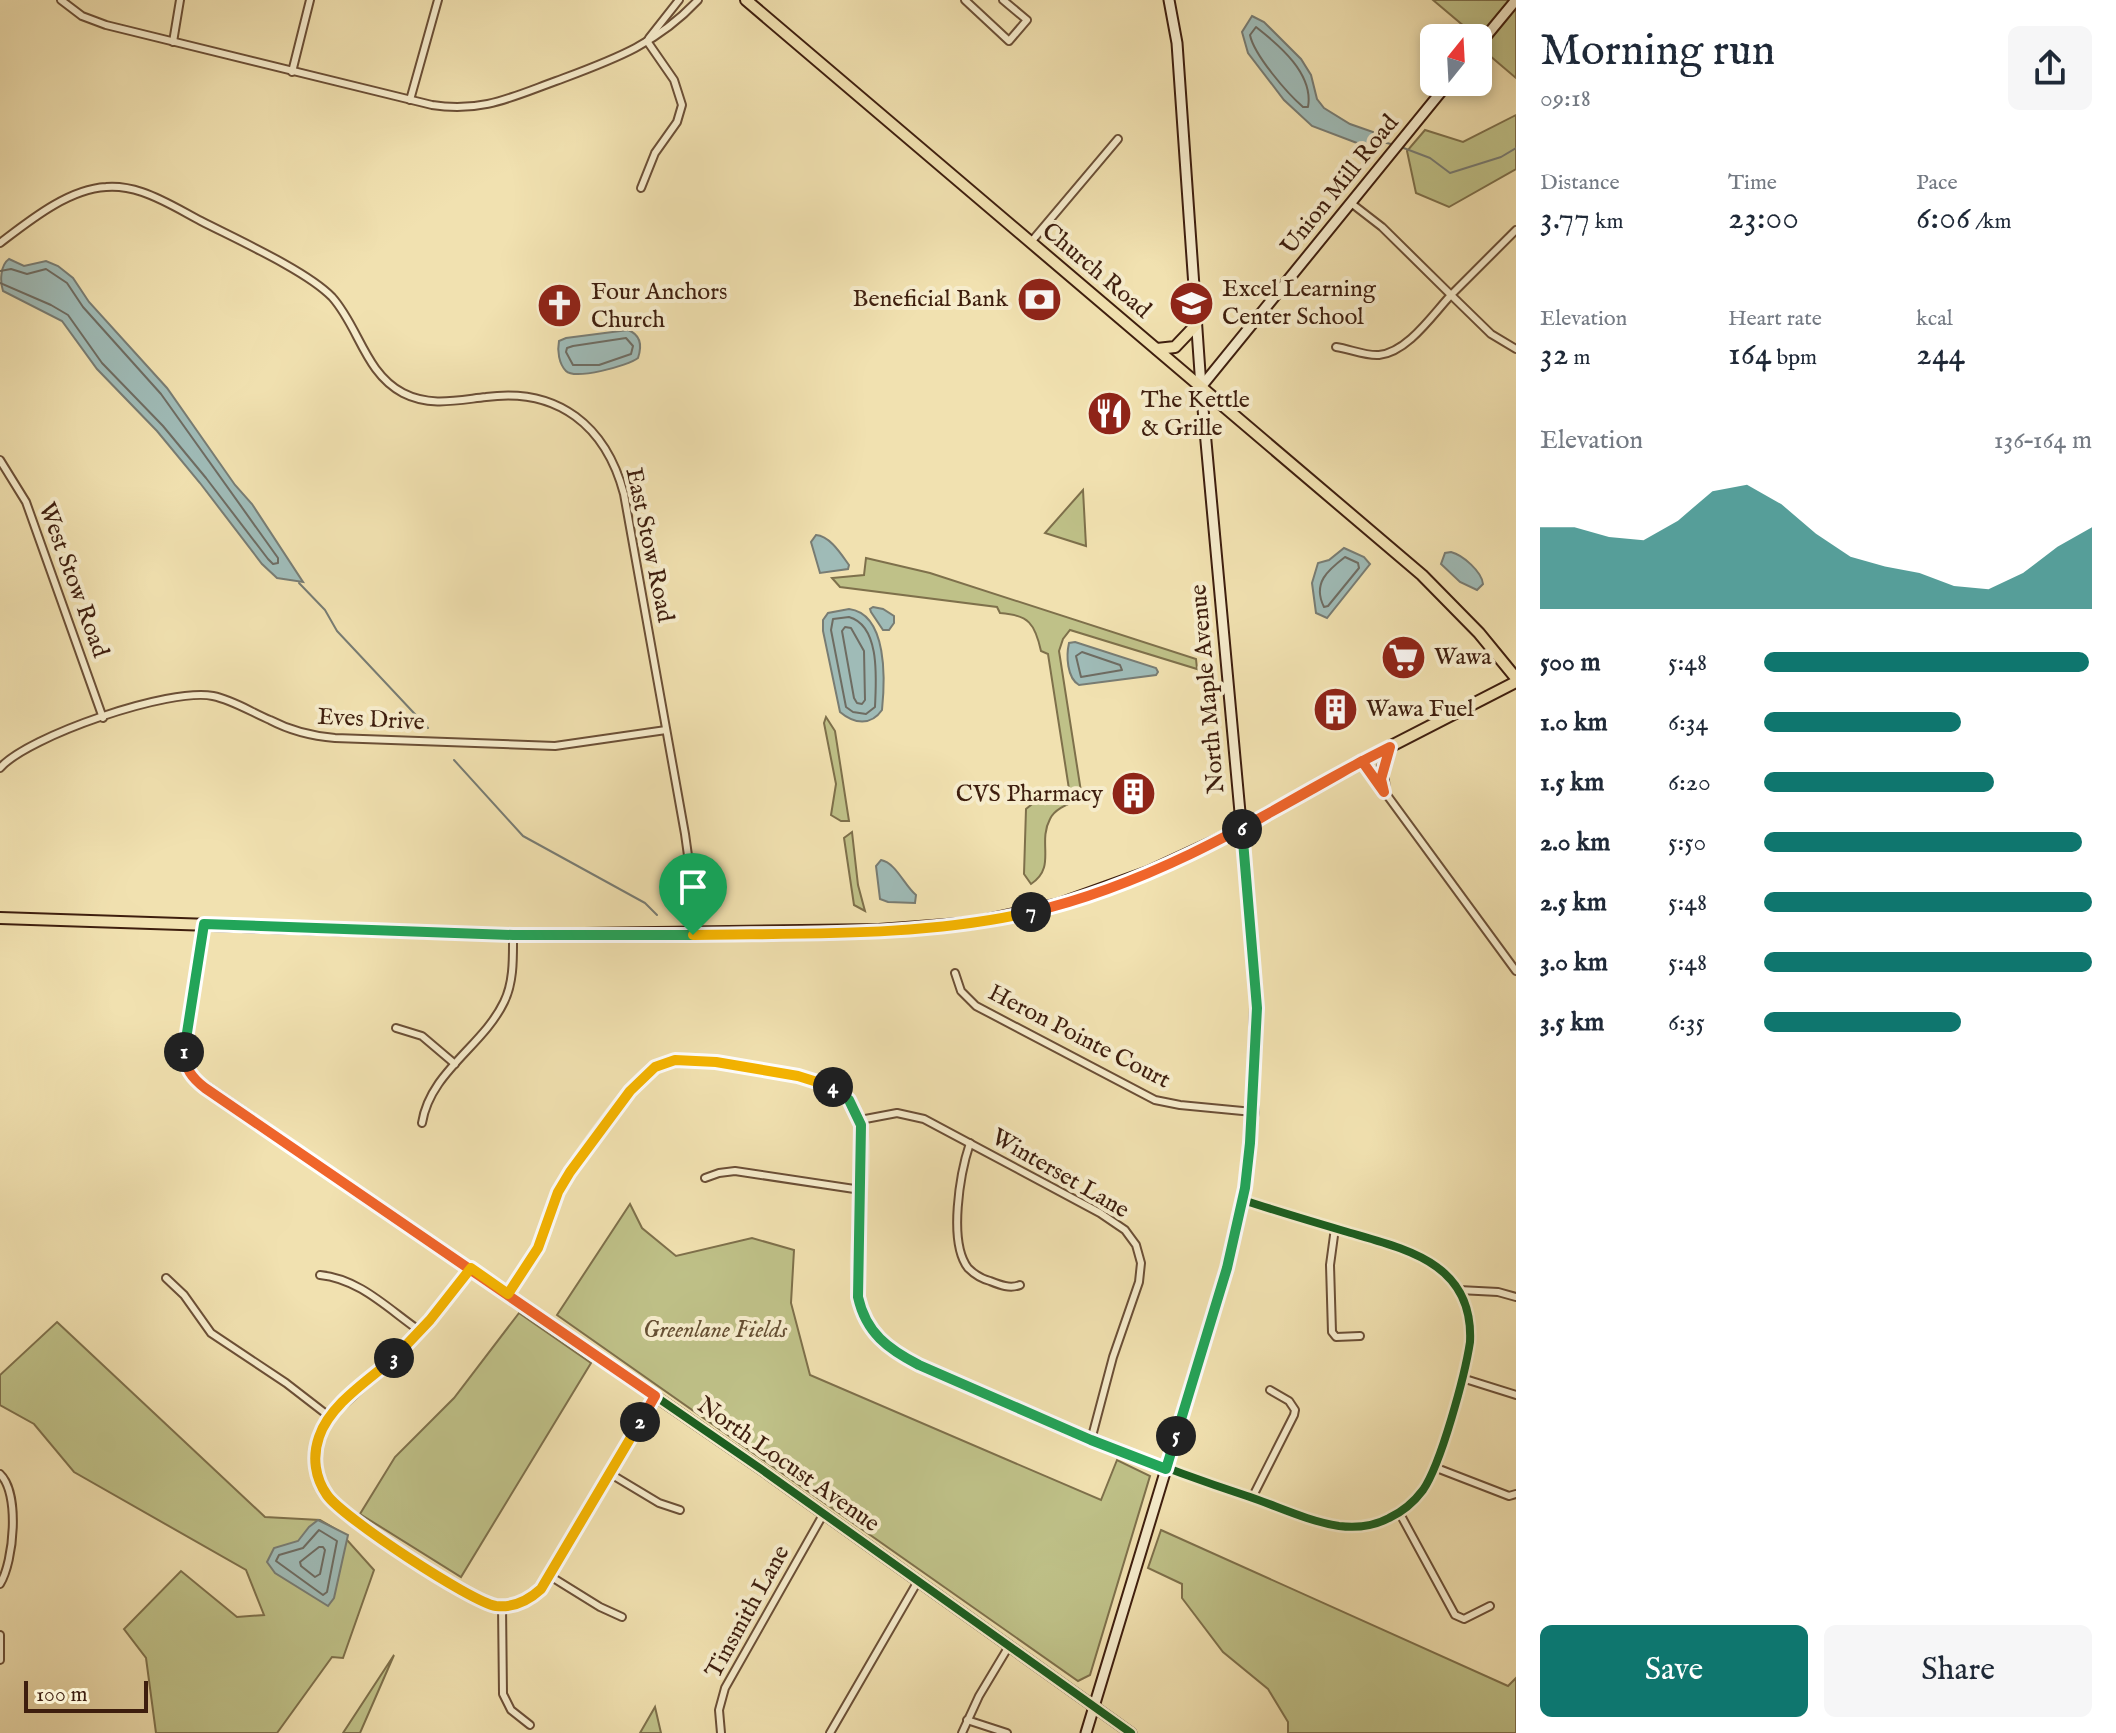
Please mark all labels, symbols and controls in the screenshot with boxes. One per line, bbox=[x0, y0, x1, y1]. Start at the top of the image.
north arrow bbox=[1420, 24, 1492, 96]
map controls bbox=[1420, 24, 1492, 96]
text: Morning run bbox=[1540, 24, 1775, 80]
button: share bbox=[2008, 26, 2092, 110]
text: 09:18 bbox=[1540, 82, 1591, 115]
street label: Union Mill Road bbox=[1274, 109, 1406, 261]
text: Distance bbox=[1540, 169, 1620, 197]
text: Time bbox=[1728, 169, 1777, 197]
text: Pace bbox=[1916, 169, 1958, 197]
text: 3.77 bbox=[1540, 197, 1590, 240]
text: 23:00 bbox=[1728, 197, 1799, 240]
text: 6:06 bbox=[1916, 197, 1970, 240]
text: km bbox=[1590, 208, 1624, 236]
text: /km bbox=[1970, 208, 2011, 236]
street label: Church Road bbox=[1035, 216, 1157, 326]
place label: Excel Learning Center School bbox=[1222, 274, 1377, 333]
bank icon: Beneficial Bank bbox=[1015, 275, 1063, 323]
place label: Four Anchors Church bbox=[591, 277, 727, 336]
school or university icon: Excel Learning Center School bbox=[1167, 279, 1215, 327]
church icon: Four Anchors Church bbox=[536, 282, 584, 330]
place label: Beneficial Bank bbox=[853, 284, 1008, 315]
text: Elevation bbox=[1540, 305, 1627, 333]
text: Heart rate bbox=[1728, 305, 1822, 333]
text: kcal bbox=[1916, 305, 1953, 333]
text: 32 bbox=[1540, 333, 1569, 376]
text: 164 bbox=[1728, 333, 1772, 376]
text: 244 bbox=[1916, 333, 1965, 376]
text: m bbox=[1569, 344, 1590, 372]
text: bpm bbox=[1772, 344, 1817, 372]
place label: The Kettle & Grille bbox=[1141, 385, 1250, 444]
restaurant icon: The Kettle & Grille bbox=[1086, 390, 1134, 438]
text: Elevation bbox=[1540, 424, 1643, 457]
text: 136–164 m bbox=[1994, 424, 2092, 457]
street label: East Stow Road bbox=[617, 465, 681, 625]
street label: West Stow Road bbox=[31, 498, 116, 662]
street label: North Maple Avenue bbox=[1183, 583, 1233, 795]
supermarket icon: Wawa bbox=[1379, 633, 1427, 681]
place label: Wawa bbox=[1434, 642, 1492, 673]
text: 500 m bbox=[1540, 646, 1601, 679]
text: 5:48 bbox=[1668, 646, 1707, 679]
building icon: Wawa Fuel bbox=[1311, 685, 1359, 733]
place label: Wawa Fuel bbox=[1366, 694, 1474, 725]
street label: Eves Drive bbox=[316, 702, 426, 738]
text: 1.0 km bbox=[1540, 706, 1608, 739]
text: 6:34 bbox=[1668, 706, 1708, 739]
text: 1.5 km bbox=[1540, 766, 1604, 799]
text: 6:20 bbox=[1668, 766, 1711, 799]
building icon: CVS Pharmacy bbox=[1110, 770, 1158, 818]
place label: CVS Pharmacy bbox=[956, 779, 1103, 810]
pin: 6 bbox=[1222, 809, 1262, 849]
text: 6 bbox=[1237, 815, 1247, 843]
text: 2.0 km bbox=[1540, 826, 1610, 859]
text: 5:50 bbox=[1668, 826, 1706, 859]
pin bbox=[659, 853, 727, 935]
icon: arrive bbox=[671, 865, 715, 909]
text: 2.5 km bbox=[1540, 886, 1607, 919]
text: 5:48 bbox=[1668, 886, 1707, 919]
pin: 7 bbox=[1011, 892, 1051, 932]
text: 7 bbox=[1026, 898, 1036, 926]
text: 3.0 km bbox=[1540, 946, 1608, 979]
text: 5:48 bbox=[1668, 946, 1707, 979]
street label: Heron Pointe Court bbox=[983, 978, 1175, 1096]
text: 3.5 km bbox=[1540, 1006, 1604, 1039]
text: 6:35 bbox=[1668, 1006, 1705, 1039]
pin: 1 bbox=[164, 1032, 204, 1072]
text: 1 bbox=[180, 1038, 188, 1066]
pin: 4 bbox=[813, 1067, 853, 1107]
text: 4 bbox=[828, 1073, 838, 1101]
street label: Winterset Lane bbox=[985, 1122, 1135, 1226]
park label: Greenlane Fields bbox=[643, 1315, 788, 1346]
pin: 3 bbox=[374, 1338, 414, 1378]
text: 3 bbox=[390, 1344, 398, 1372]
street label: North Locust Avenue bbox=[691, 1390, 885, 1540]
pin: 2 bbox=[620, 1402, 660, 1442]
text: 2 bbox=[635, 1408, 645, 1436]
pin: 5 bbox=[1156, 1416, 1196, 1456]
text: 5 bbox=[1172, 1422, 1180, 1450]
street label: Tinsmith Lane bbox=[699, 1540, 797, 1684]
button: Save bbox=[1540, 1625, 1808, 1717]
button: Share bbox=[1824, 1625, 2092, 1717]
scale bar bbox=[24, 1677, 148, 1713]
text: 100 m bbox=[36, 1681, 88, 1709]

